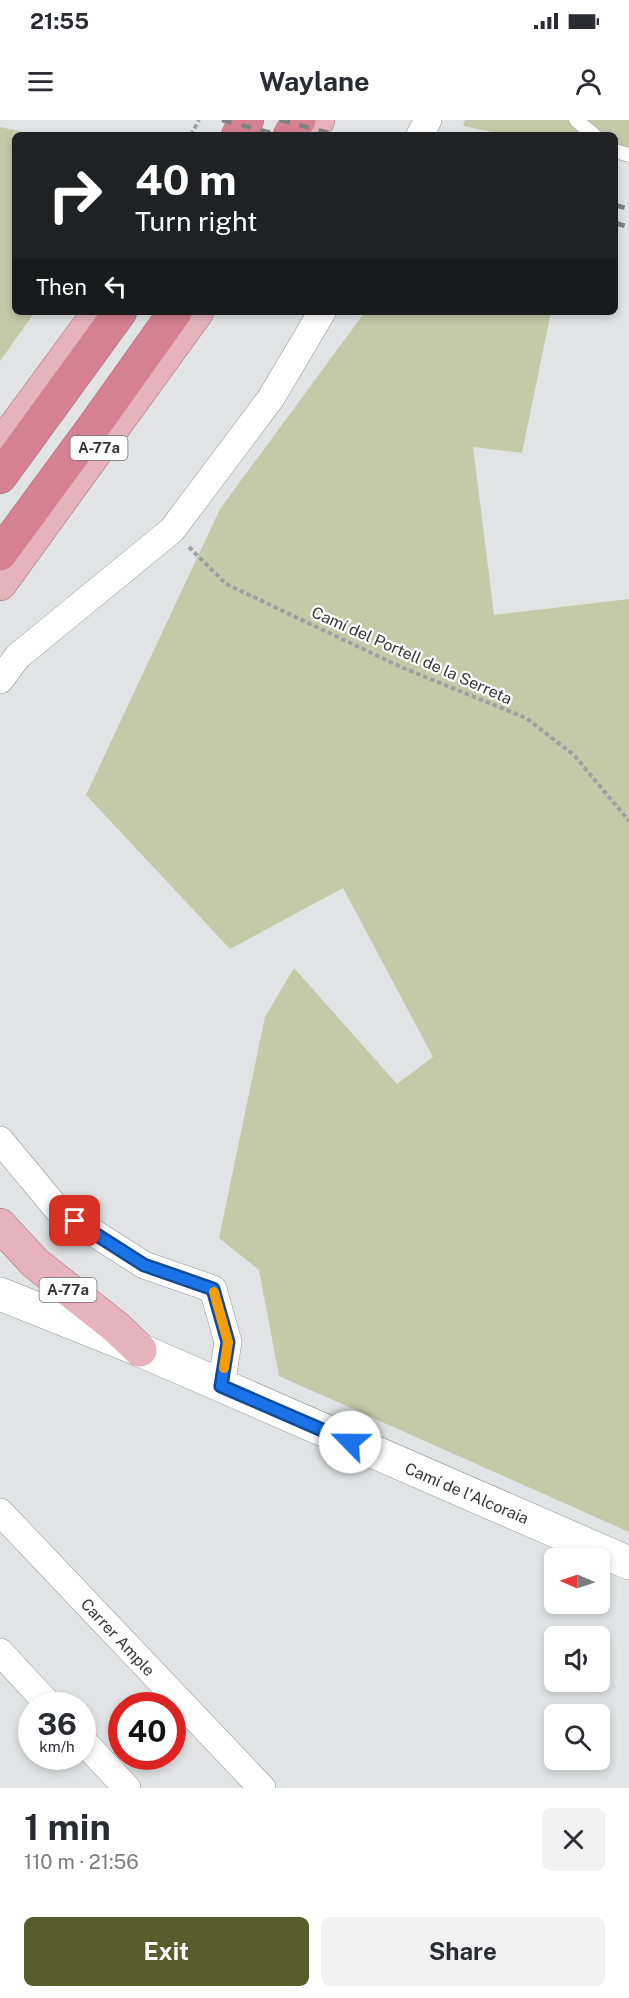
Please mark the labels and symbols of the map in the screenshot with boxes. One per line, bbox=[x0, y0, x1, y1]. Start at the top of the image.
road number: A-77a bbox=[70, 436, 128, 460]
street label: Camí del Portell de la Serreta bbox=[309, 603, 515, 708]
pin bbox=[49, 1195, 100, 1246]
road number: A-77a bbox=[40, 1278, 97, 1302]
position arrow bbox=[318, 1410, 382, 1474]
street label: Camí de l'Alcoraia bbox=[402, 1459, 532, 1528]
north arrow bbox=[544, 1548, 610, 1614]
street label: Carrer Ample bbox=[77, 1594, 159, 1680]
speed limit sign: 40 bbox=[108, 1692, 186, 1770]

